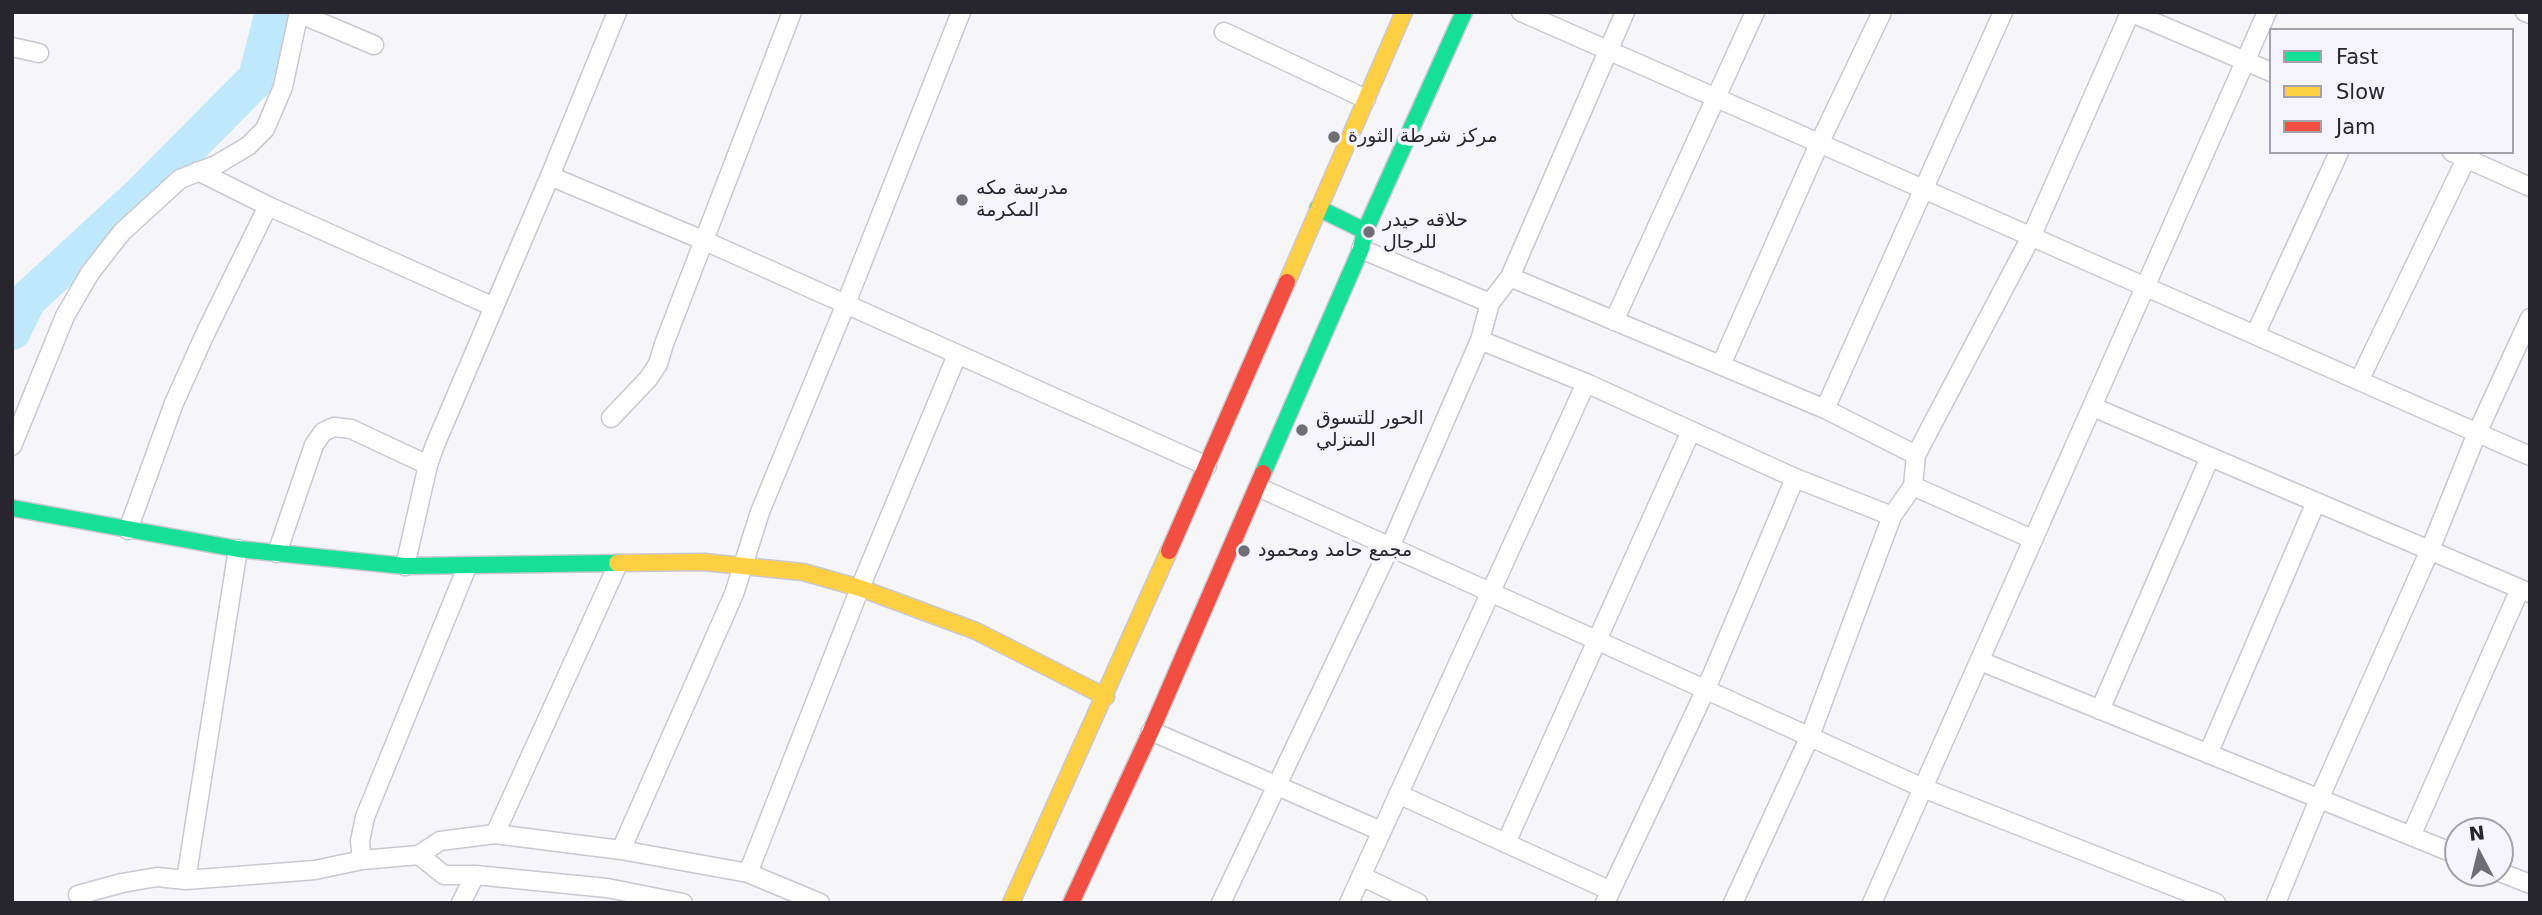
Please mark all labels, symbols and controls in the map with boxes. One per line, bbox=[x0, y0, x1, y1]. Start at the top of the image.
legend bbox=[2269, 28, 2514, 154]
text: Fast bbox=[2336, 45, 2378, 69]
text: Slow bbox=[2336, 80, 2385, 104]
text: Jam bbox=[2336, 115, 2376, 139]
place label: مركز شرطة الثورة bbox=[1348, 126, 1498, 148]
marker: مركز شرطة الثورة bbox=[1326, 129, 1342, 145]
place label: مدرسة مكه المكرمة bbox=[976, 178, 1068, 222]
marker: مدرسة مكه المكرمة bbox=[954, 192, 970, 208]
place label: حلاقه حيدر للرجال bbox=[1383, 210, 1468, 254]
marker: حلاقه حيدر للرجال bbox=[1361, 224, 1377, 240]
place label: الحور للتسوق المنزلي bbox=[1316, 408, 1424, 452]
marker: الحور للتسوق المنزلي bbox=[1294, 422, 1310, 438]
place label: مجمع حامد ومحمود bbox=[1258, 540, 1412, 562]
marker: مجمع حامد ومحمود bbox=[1236, 543, 1252, 559]
north arrow bbox=[2444, 817, 2514, 887]
text: N bbox=[2467, 821, 2486, 845]

